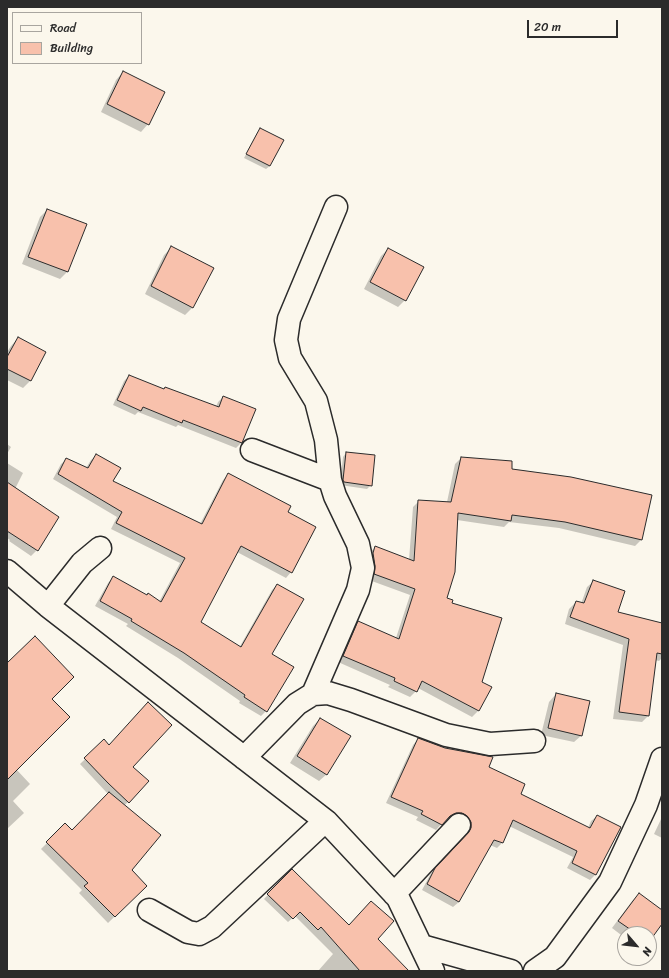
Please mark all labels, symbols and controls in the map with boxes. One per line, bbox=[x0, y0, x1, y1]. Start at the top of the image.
legend bbox=[12, 12, 142, 64]
scale bar bbox=[529, 12, 620, 38]
text: 20 m bbox=[534, 16, 561, 38]
text: Road bbox=[50, 17, 76, 39]
text: Building bbox=[50, 37, 93, 59]
north arrow bbox=[617, 926, 657, 966]
text: N bbox=[637, 944, 657, 959]

